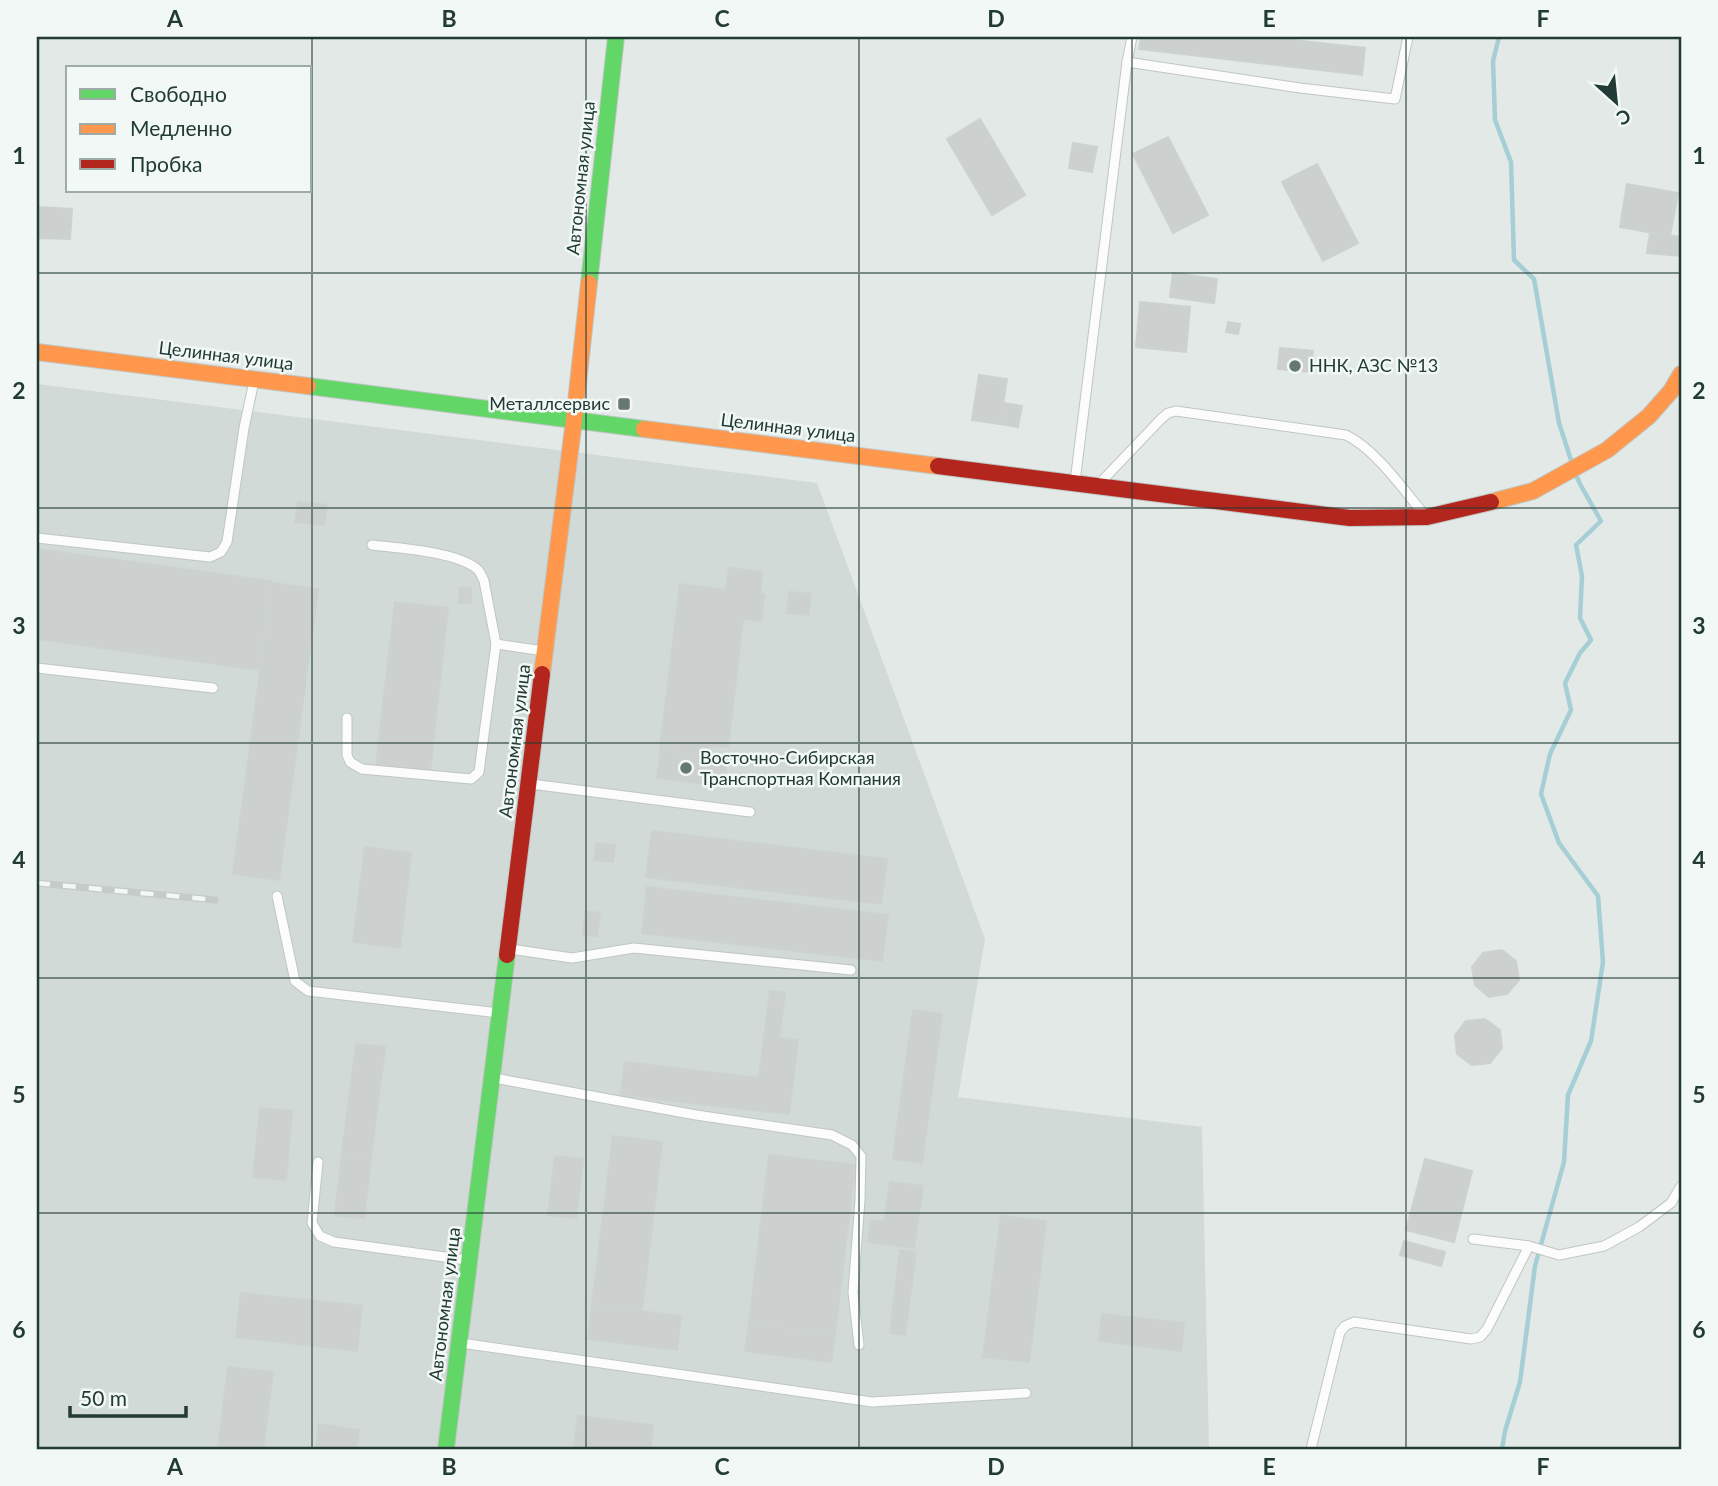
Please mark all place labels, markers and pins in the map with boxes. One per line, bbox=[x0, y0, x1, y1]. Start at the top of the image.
place label: ННК, АЗС №13 bbox=[1309, 354, 1438, 376]
marker: ННК, АЗС №13 bbox=[1287, 358, 1303, 374]
place label: Металлсервис bbox=[489, 392, 610, 414]
marker: Металлсервис bbox=[616, 396, 632, 412]
place label: Восточно-Сибирская Транспортная Компания bbox=[700, 746, 901, 789]
marker: Восточно-Сибирская Транспортная Компания bbox=[678, 760, 694, 776]

